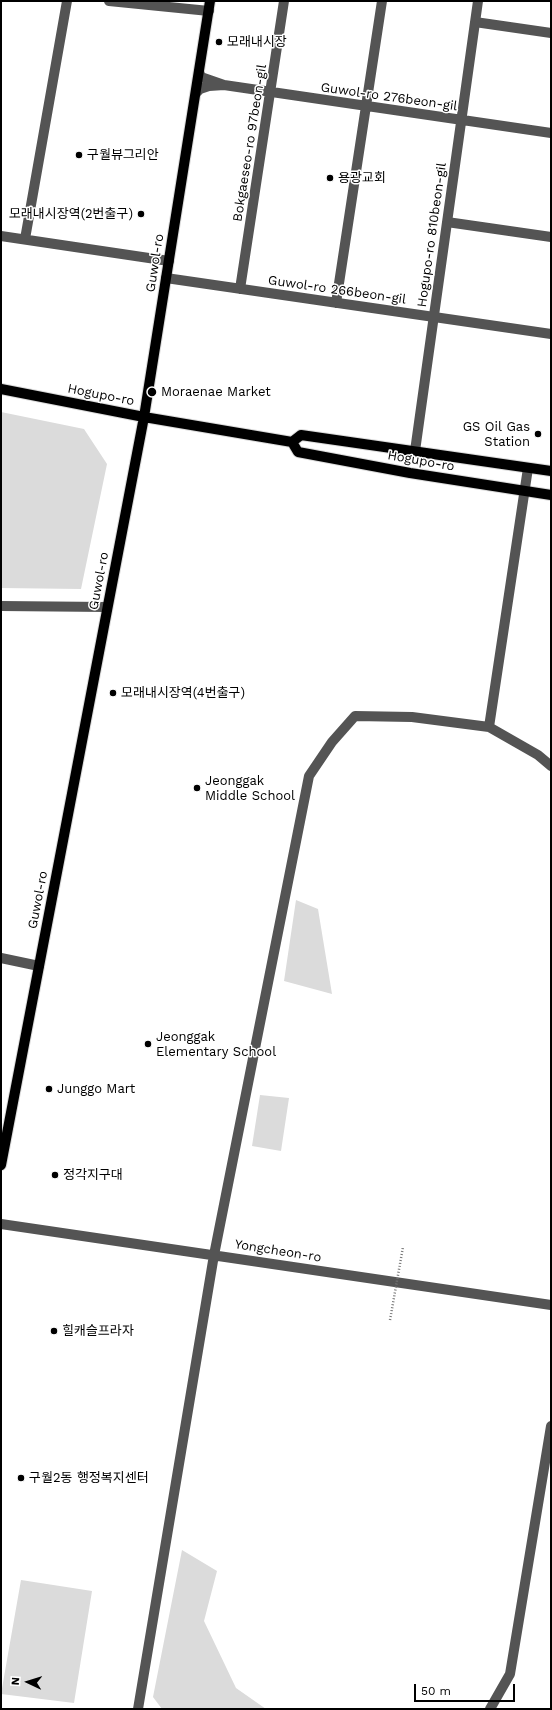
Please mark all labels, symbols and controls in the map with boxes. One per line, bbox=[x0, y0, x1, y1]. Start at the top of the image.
place label: 모래내시장 bbox=[227, 34, 287, 50]
marker: 모래내시장 bbox=[214, 37, 224, 47]
street label: Bokgaeseo-ro 97beon-gil bbox=[230, 63, 270, 223]
street label: Guwol-ro 276beon-gil bbox=[320, 80, 458, 114]
place label: 구월뷰그리안 bbox=[87, 147, 159, 163]
marker: 구월뷰그리안 bbox=[74, 150, 84, 160]
street label: Hogupo-ro 810beon-gil bbox=[414, 162, 450, 308]
place label: 용광교회 bbox=[338, 170, 386, 186]
marker: 용광교회 bbox=[325, 173, 335, 183]
place label: 모래내시장역(2번출구) bbox=[9, 206, 133, 222]
marker: 모래내시장역(2번출구) bbox=[136, 209, 146, 219]
street label: Guwol-ro bbox=[143, 233, 167, 293]
street label: Guwol-ro 266beon-gil bbox=[267, 273, 407, 307]
street label: Hogupo-ro bbox=[66, 381, 136, 409]
place label: Moraenae Market bbox=[161, 384, 271, 400]
marker: Moraenae Market bbox=[146, 386, 158, 398]
place label: GS Oil Gas Station bbox=[463, 419, 530, 450]
marker: GS Oil Gas Station bbox=[533, 429, 543, 439]
street label: Hogupo-ro bbox=[386, 447, 456, 475]
street label: Guwol-ro bbox=[86, 551, 112, 611]
place label: 모래내시장역(4번출구) bbox=[121, 685, 245, 701]
marker: 모래내시장역(4번출구) bbox=[108, 688, 118, 698]
place label: Jeonggak Middle School bbox=[205, 773, 295, 804]
marker: Jeonggak Middle School bbox=[192, 783, 202, 793]
street label: Guwol-ro bbox=[25, 870, 51, 930]
place label: Jeonggak Elementary School bbox=[156, 1029, 276, 1060]
marker: Jeonggak Elementary School bbox=[143, 1039, 153, 1049]
place label: Junggo Mart bbox=[57, 1081, 135, 1097]
marker: Junggo Mart bbox=[44, 1084, 54, 1094]
place label: 정각지구대 bbox=[63, 1167, 123, 1183]
marker: 정각지구대 bbox=[50, 1170, 60, 1180]
street label: Yongcheon-ro bbox=[234, 1236, 322, 1266]
place label: 힐캐슬프라자 bbox=[62, 1323, 134, 1339]
marker: 힐캐슬프라자 bbox=[49, 1326, 59, 1336]
place label: 구월2동 행정복지센터 bbox=[29, 1470, 149, 1486]
marker: 구월2동 행정복지센터 bbox=[16, 1473, 26, 1483]
north arrow bbox=[8, 1662, 48, 1702]
scale bar bbox=[416, 1676, 517, 1702]
text: N bbox=[9, 1677, 22, 1686]
text: 50 m bbox=[421, 1684, 451, 1698]

